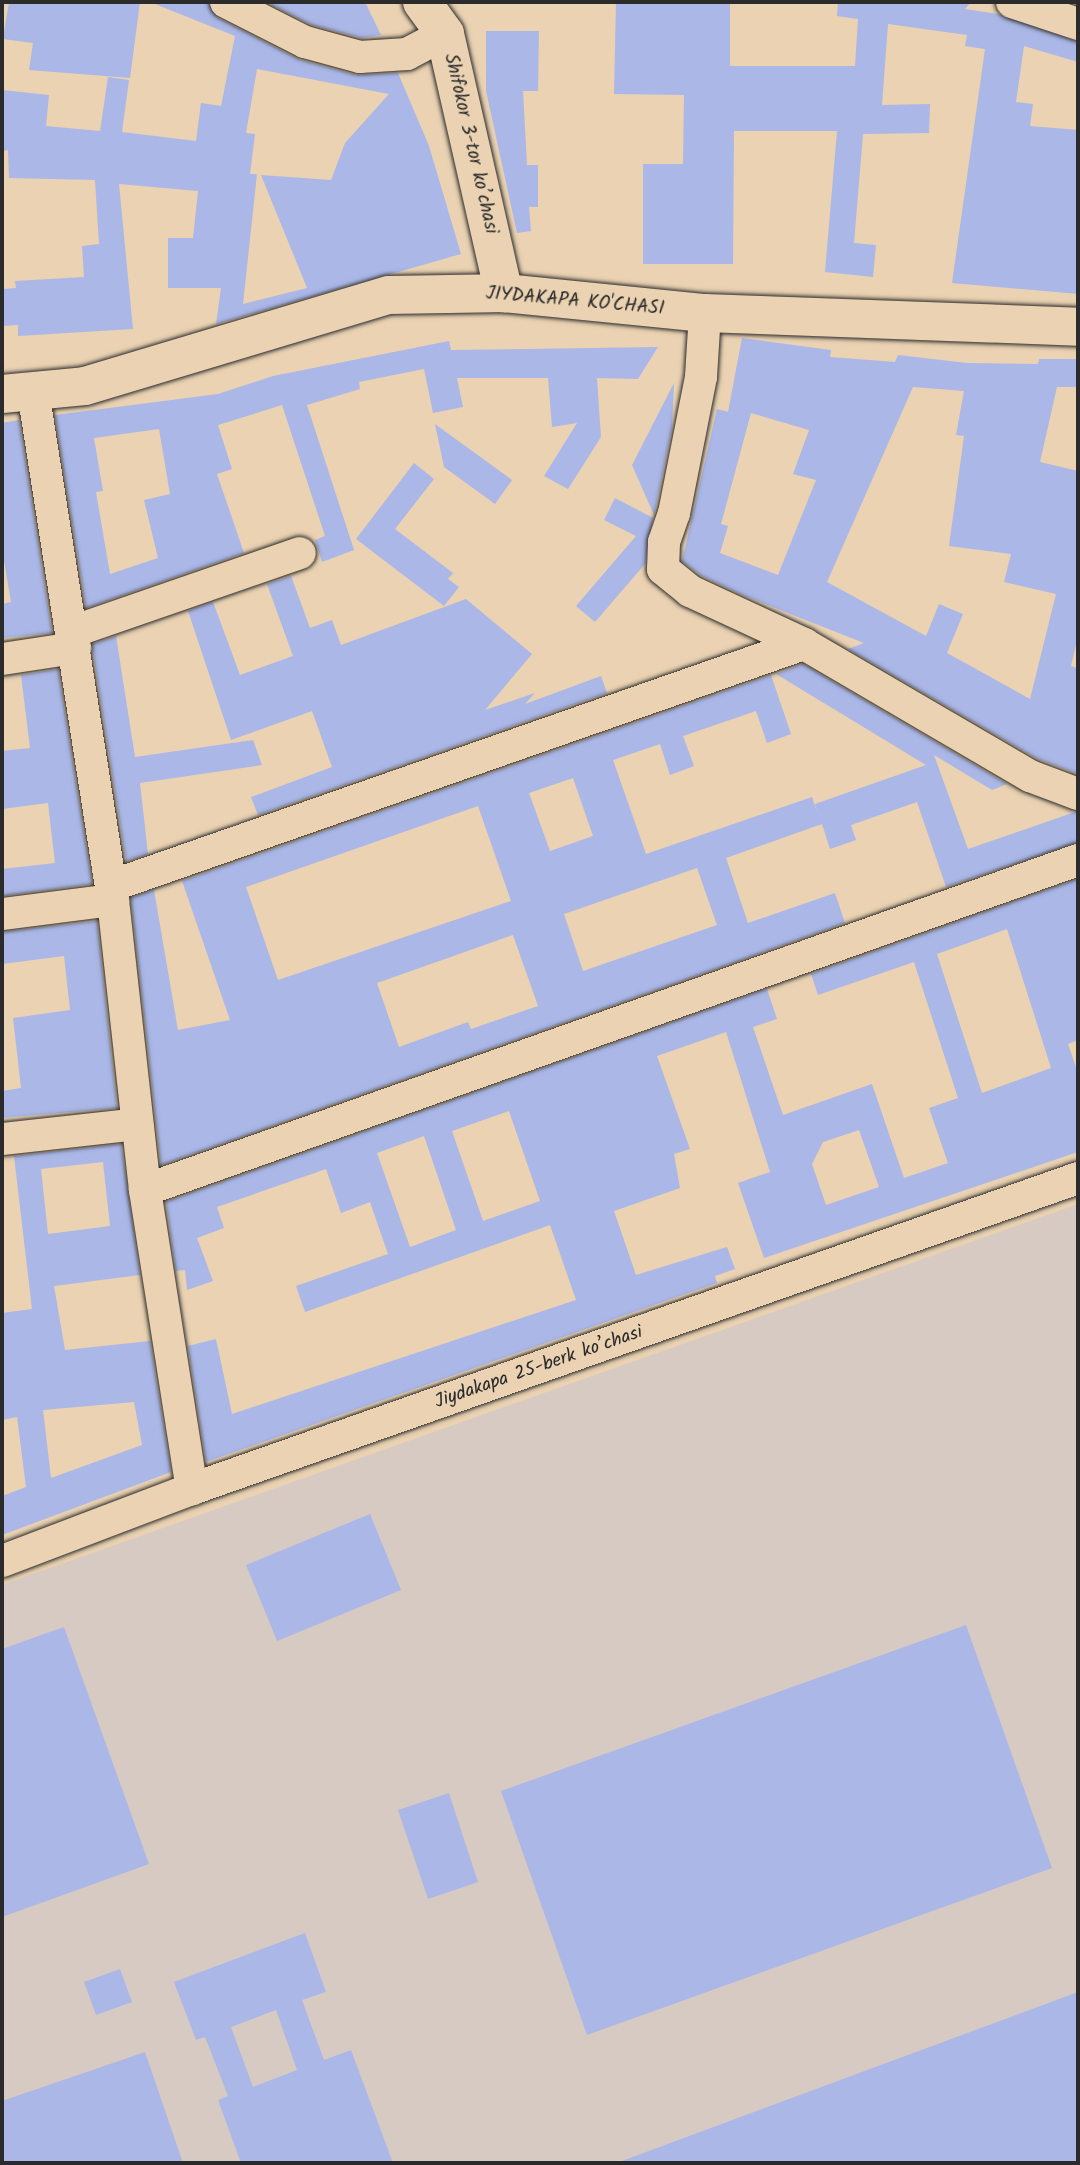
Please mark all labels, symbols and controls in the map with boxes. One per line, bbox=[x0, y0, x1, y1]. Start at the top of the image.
street label: Shifokor 3-tor koʼchasi bbox=[438, 52, 502, 236]
street label: JIYDAKAPA KO'CHASI bbox=[485, 283, 665, 321]
street label: Jiydakapa 25-berk koʼchasi bbox=[432, 1322, 646, 1414]

